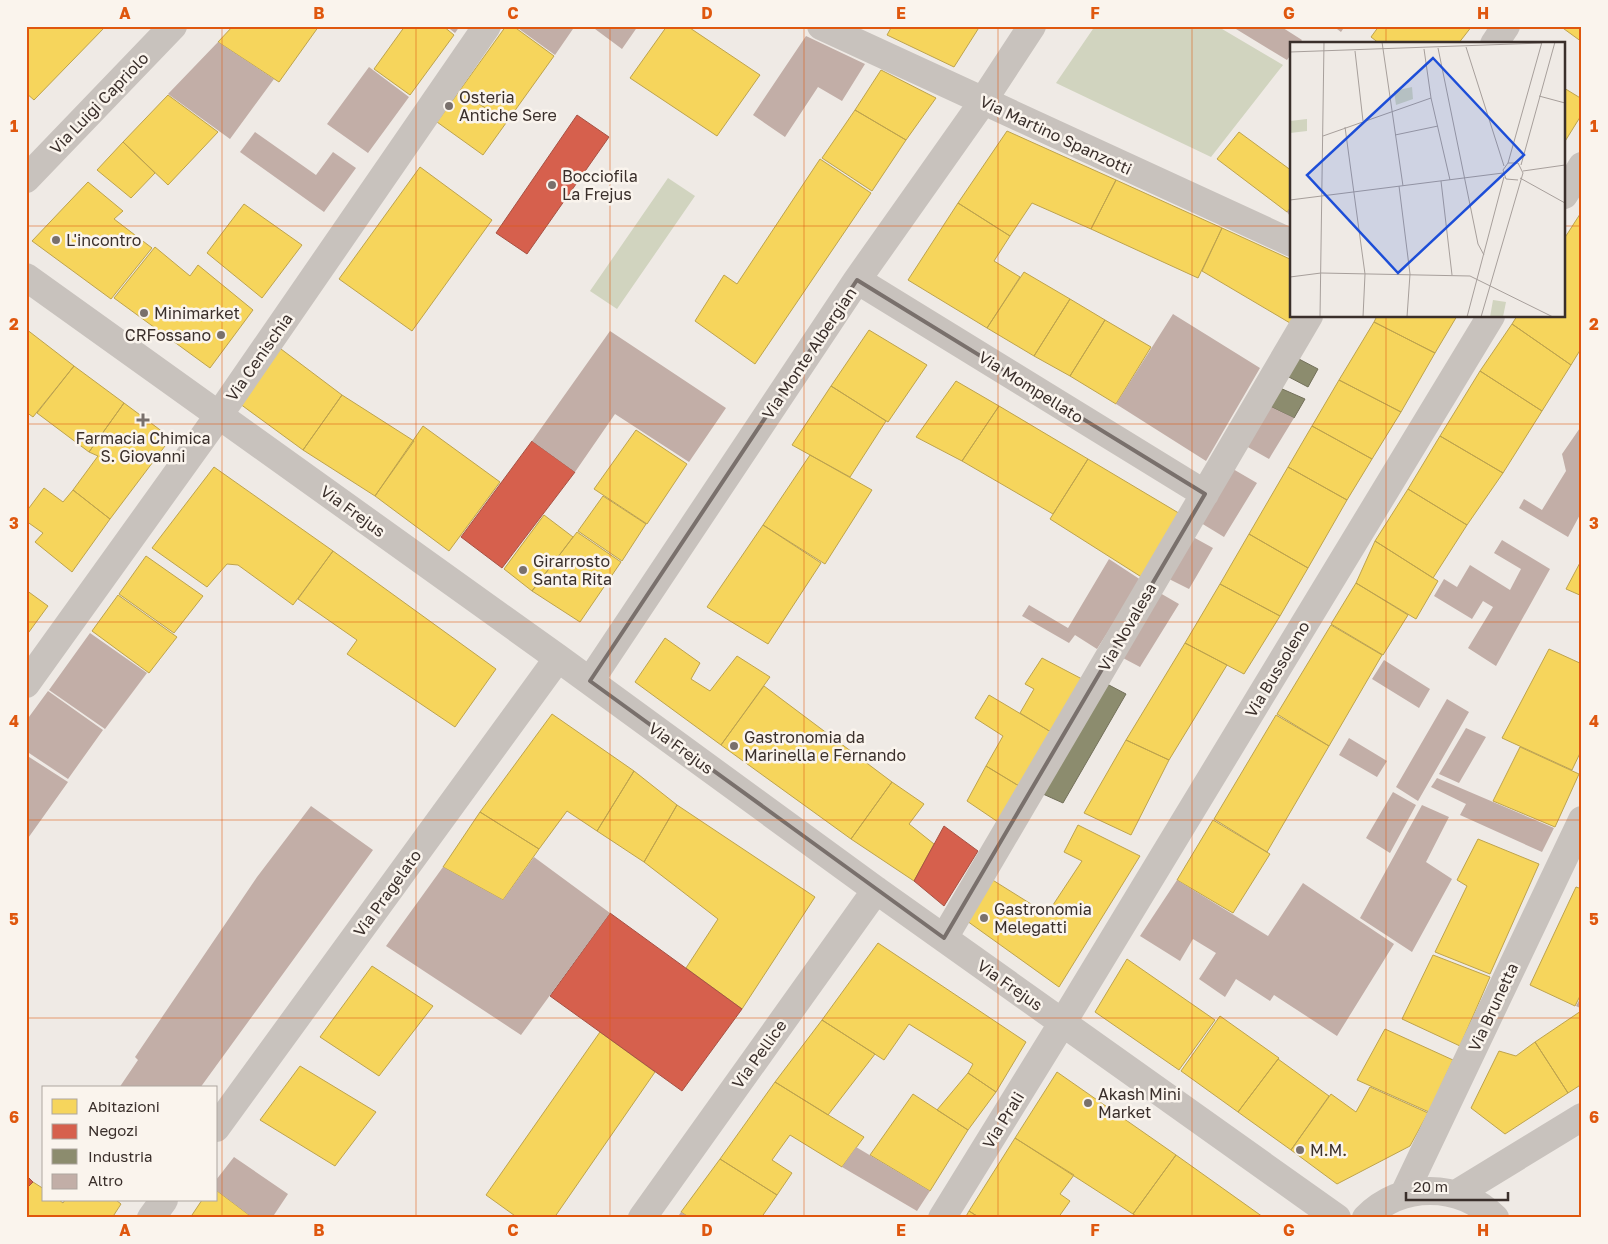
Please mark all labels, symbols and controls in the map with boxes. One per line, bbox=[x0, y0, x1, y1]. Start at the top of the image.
text: A bbox=[119, 3, 131, 23]
text: B bbox=[313, 3, 325, 23]
text: C bbox=[507, 3, 519, 23]
text: D bbox=[701, 3, 713, 23]
text: E bbox=[896, 3, 906, 23]
text: F bbox=[1090, 3, 1100, 23]
text: G bbox=[1283, 3, 1295, 23]
text: H bbox=[1477, 3, 1489, 23]
inset map bbox=[1290, 42, 1566, 318]
street label: Via Luigi Capriolo bbox=[45, 48, 153, 158]
place label: Osteria Antiche Sere bbox=[459, 87, 557, 125]
street label: Via Martino Spanzotti bbox=[977, 91, 1135, 179]
marker: Osteria Antiche Sere bbox=[443, 100, 455, 112]
text: 1 bbox=[10, 116, 18, 136]
text: 1 bbox=[1590, 116, 1598, 136]
place label: Bocciofila La Frejus bbox=[562, 166, 638, 204]
marker: Bocciofila La Frejus bbox=[546, 179, 558, 191]
place label: L'incontro bbox=[66, 230, 141, 250]
marker: L'incontro bbox=[50, 234, 62, 246]
street label: Via Monte Albergian bbox=[758, 283, 860, 423]
place label: Minimarket bbox=[154, 303, 240, 323]
marker: Minimarket bbox=[138, 307, 150, 319]
street label: Via Cenischia bbox=[221, 309, 297, 405]
text: 2 bbox=[9, 314, 19, 334]
text: 2 bbox=[1589, 314, 1599, 334]
place label: CRFossano bbox=[125, 325, 211, 345]
marker: CRFossano bbox=[215, 329, 227, 341]
street label: Via Mompellato bbox=[975, 347, 1087, 427]
marker: Farmacia Chimica S. Giovanni bbox=[137, 414, 149, 426]
place label: Farmacia Chimica S. Giovanni bbox=[76, 428, 210, 466]
street label: Via Frejus bbox=[317, 481, 389, 541]
text: 3 bbox=[9, 513, 19, 533]
text: 3 bbox=[1589, 513, 1599, 533]
place label: Girarrosto Santa Rita bbox=[533, 551, 612, 589]
marker: Girarrosto Santa Rita bbox=[517, 564, 529, 576]
street label: Via Novalesa bbox=[1094, 579, 1160, 675]
street label: Via Bussoleno bbox=[1240, 617, 1314, 721]
text: 4 bbox=[9, 711, 19, 731]
text: 4 bbox=[1589, 711, 1599, 731]
street label: Via Frejus bbox=[645, 718, 717, 778]
place label: Gastronomia da Marinella e Fernando bbox=[744, 727, 906, 765]
marker: Gastronomia da Marinella e Fernando bbox=[728, 740, 740, 752]
street label: Via Pragelato bbox=[349, 846, 425, 940]
place label: Gastronomia Melegatti bbox=[994, 899, 1092, 937]
text: 5 bbox=[9, 909, 19, 929]
text: 5 bbox=[1589, 909, 1599, 929]
marker: Gastronomia Melegatti bbox=[978, 912, 990, 924]
street label: Via Frejus bbox=[973, 955, 1047, 1015]
street label: Via Brunetta bbox=[1464, 959, 1522, 1055]
street label: Via Pellice bbox=[727, 1016, 791, 1092]
place label: Akash Mini Market bbox=[1098, 1084, 1181, 1122]
legend bbox=[42, 1086, 218, 1202]
street label: Via Prali bbox=[978, 1088, 1028, 1152]
text: Abitazioni bbox=[88, 1097, 160, 1115]
marker: Akash Mini Market bbox=[1082, 1097, 1094, 1109]
text: 6 bbox=[9, 1107, 19, 1127]
text: 6 bbox=[1589, 1107, 1599, 1127]
text: Negozi bbox=[88, 1121, 138, 1139]
place label: M.M. bbox=[1310, 1140, 1347, 1160]
marker: M.M. bbox=[1294, 1144, 1306, 1156]
text: Industria bbox=[88, 1147, 153, 1165]
scale bar bbox=[1406, 1169, 1508, 1201]
text: Altro bbox=[88, 1171, 123, 1189]
text: 20 m bbox=[1413, 1177, 1448, 1195]
text: A bbox=[119, 1220, 131, 1240]
text: B bbox=[313, 1220, 325, 1240]
text: C bbox=[507, 1220, 519, 1240]
text: D bbox=[701, 1220, 713, 1240]
text: E bbox=[896, 1220, 906, 1240]
text: F bbox=[1090, 1220, 1100, 1240]
text: G bbox=[1283, 1220, 1295, 1240]
text: H bbox=[1477, 1220, 1489, 1240]

